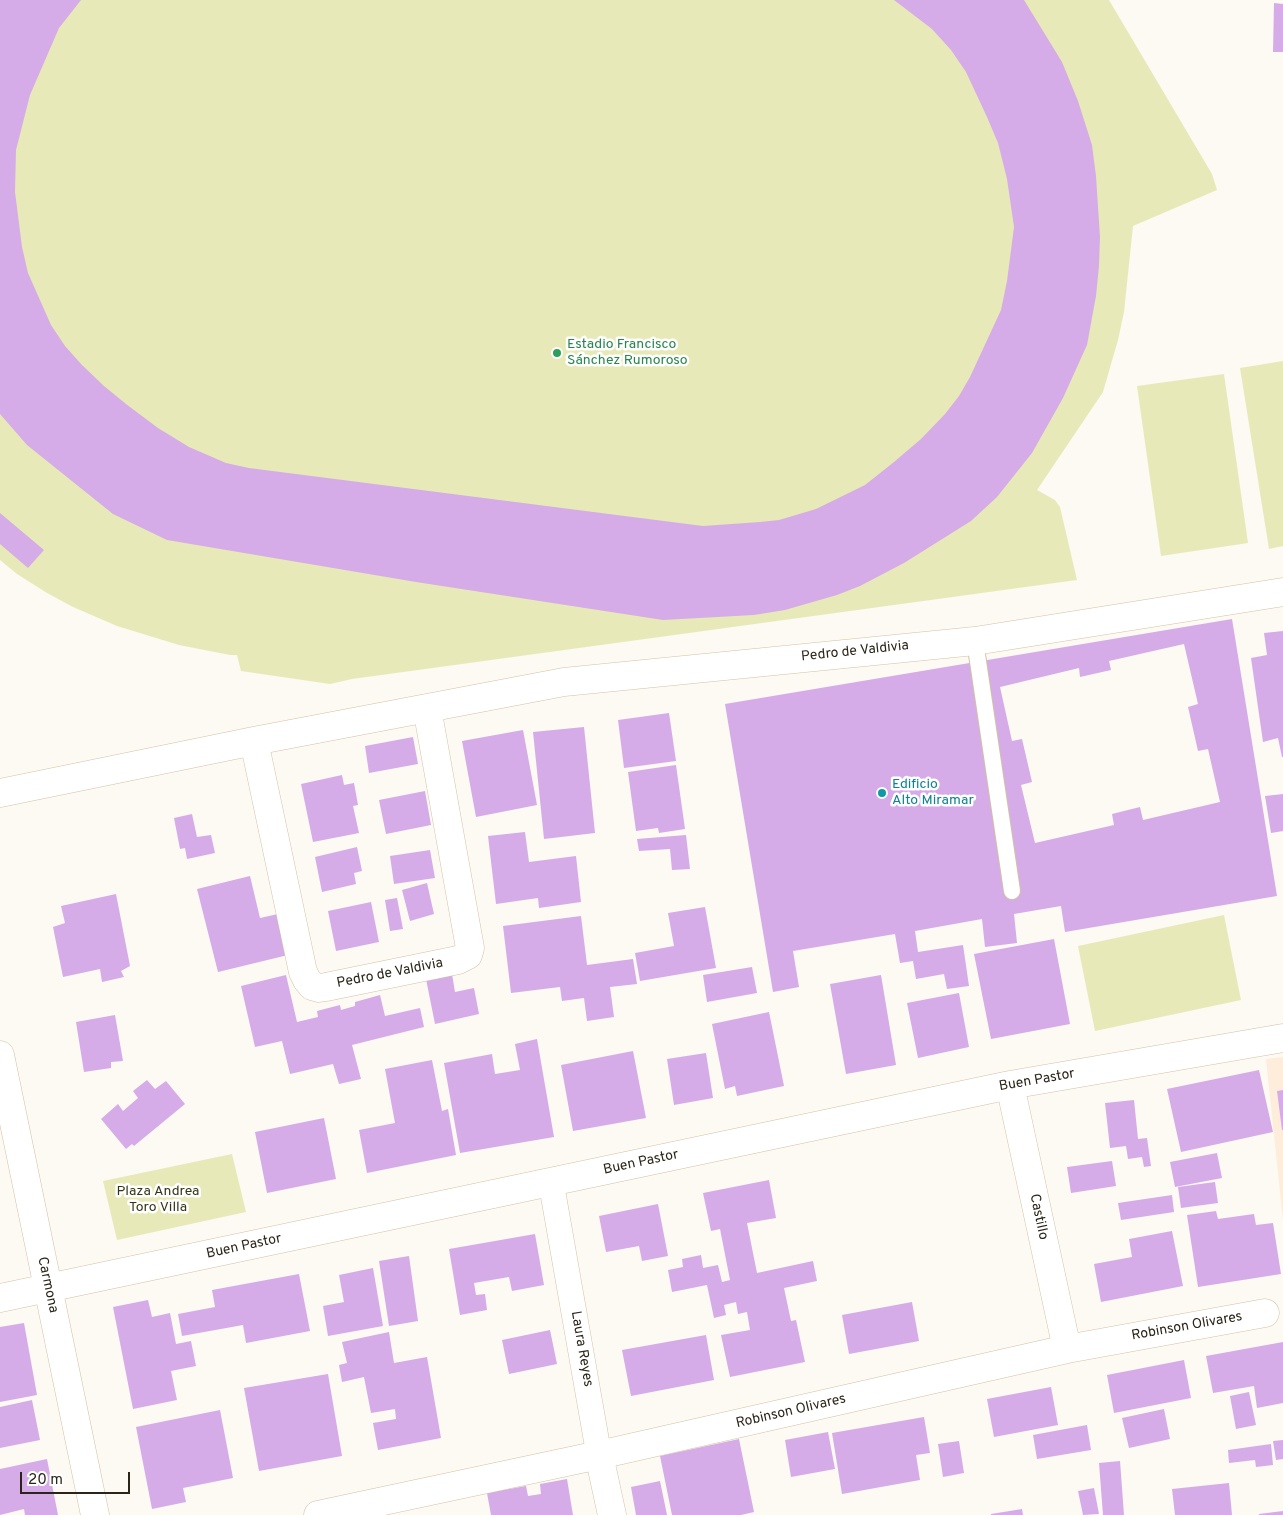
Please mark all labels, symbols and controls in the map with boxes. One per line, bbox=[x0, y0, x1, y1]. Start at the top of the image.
place label: Estadio Francisco Sánchez Rumoroso bbox=[567, 337, 688, 370]
marker: Estadio Francisco Sánchez Rumoroso bbox=[551, 347, 563, 359]
street label: Pedro de Valdivia bbox=[800, 638, 910, 666]
place label: Edificio Alto Miramar bbox=[892, 777, 974, 810]
marker: Edificio Alto Miramar bbox=[876, 787, 888, 799]
street label: Pedro de Valdivia bbox=[335, 955, 445, 993]
street label: Buen Pastor bbox=[998, 1066, 1076, 1096]
street label: Buen Pastor bbox=[602, 1147, 680, 1179]
park label: Plaza Andrea Toro Villa bbox=[117, 1184, 199, 1216]
street label: Castillo bbox=[1025, 1192, 1051, 1242]
street label: Buen Pastor bbox=[205, 1231, 283, 1263]
street label: Carmona bbox=[33, 1255, 61, 1315]
street label: Robinson Olivares bbox=[1130, 1309, 1244, 1345]
street label: Laura Reyes bbox=[566, 1310, 596, 1388]
street label: Robinson Olivares bbox=[734, 1391, 848, 1433]
scale bar bbox=[22, 1462, 132, 1494]
text: 20 m bbox=[28, 1471, 63, 1490]

